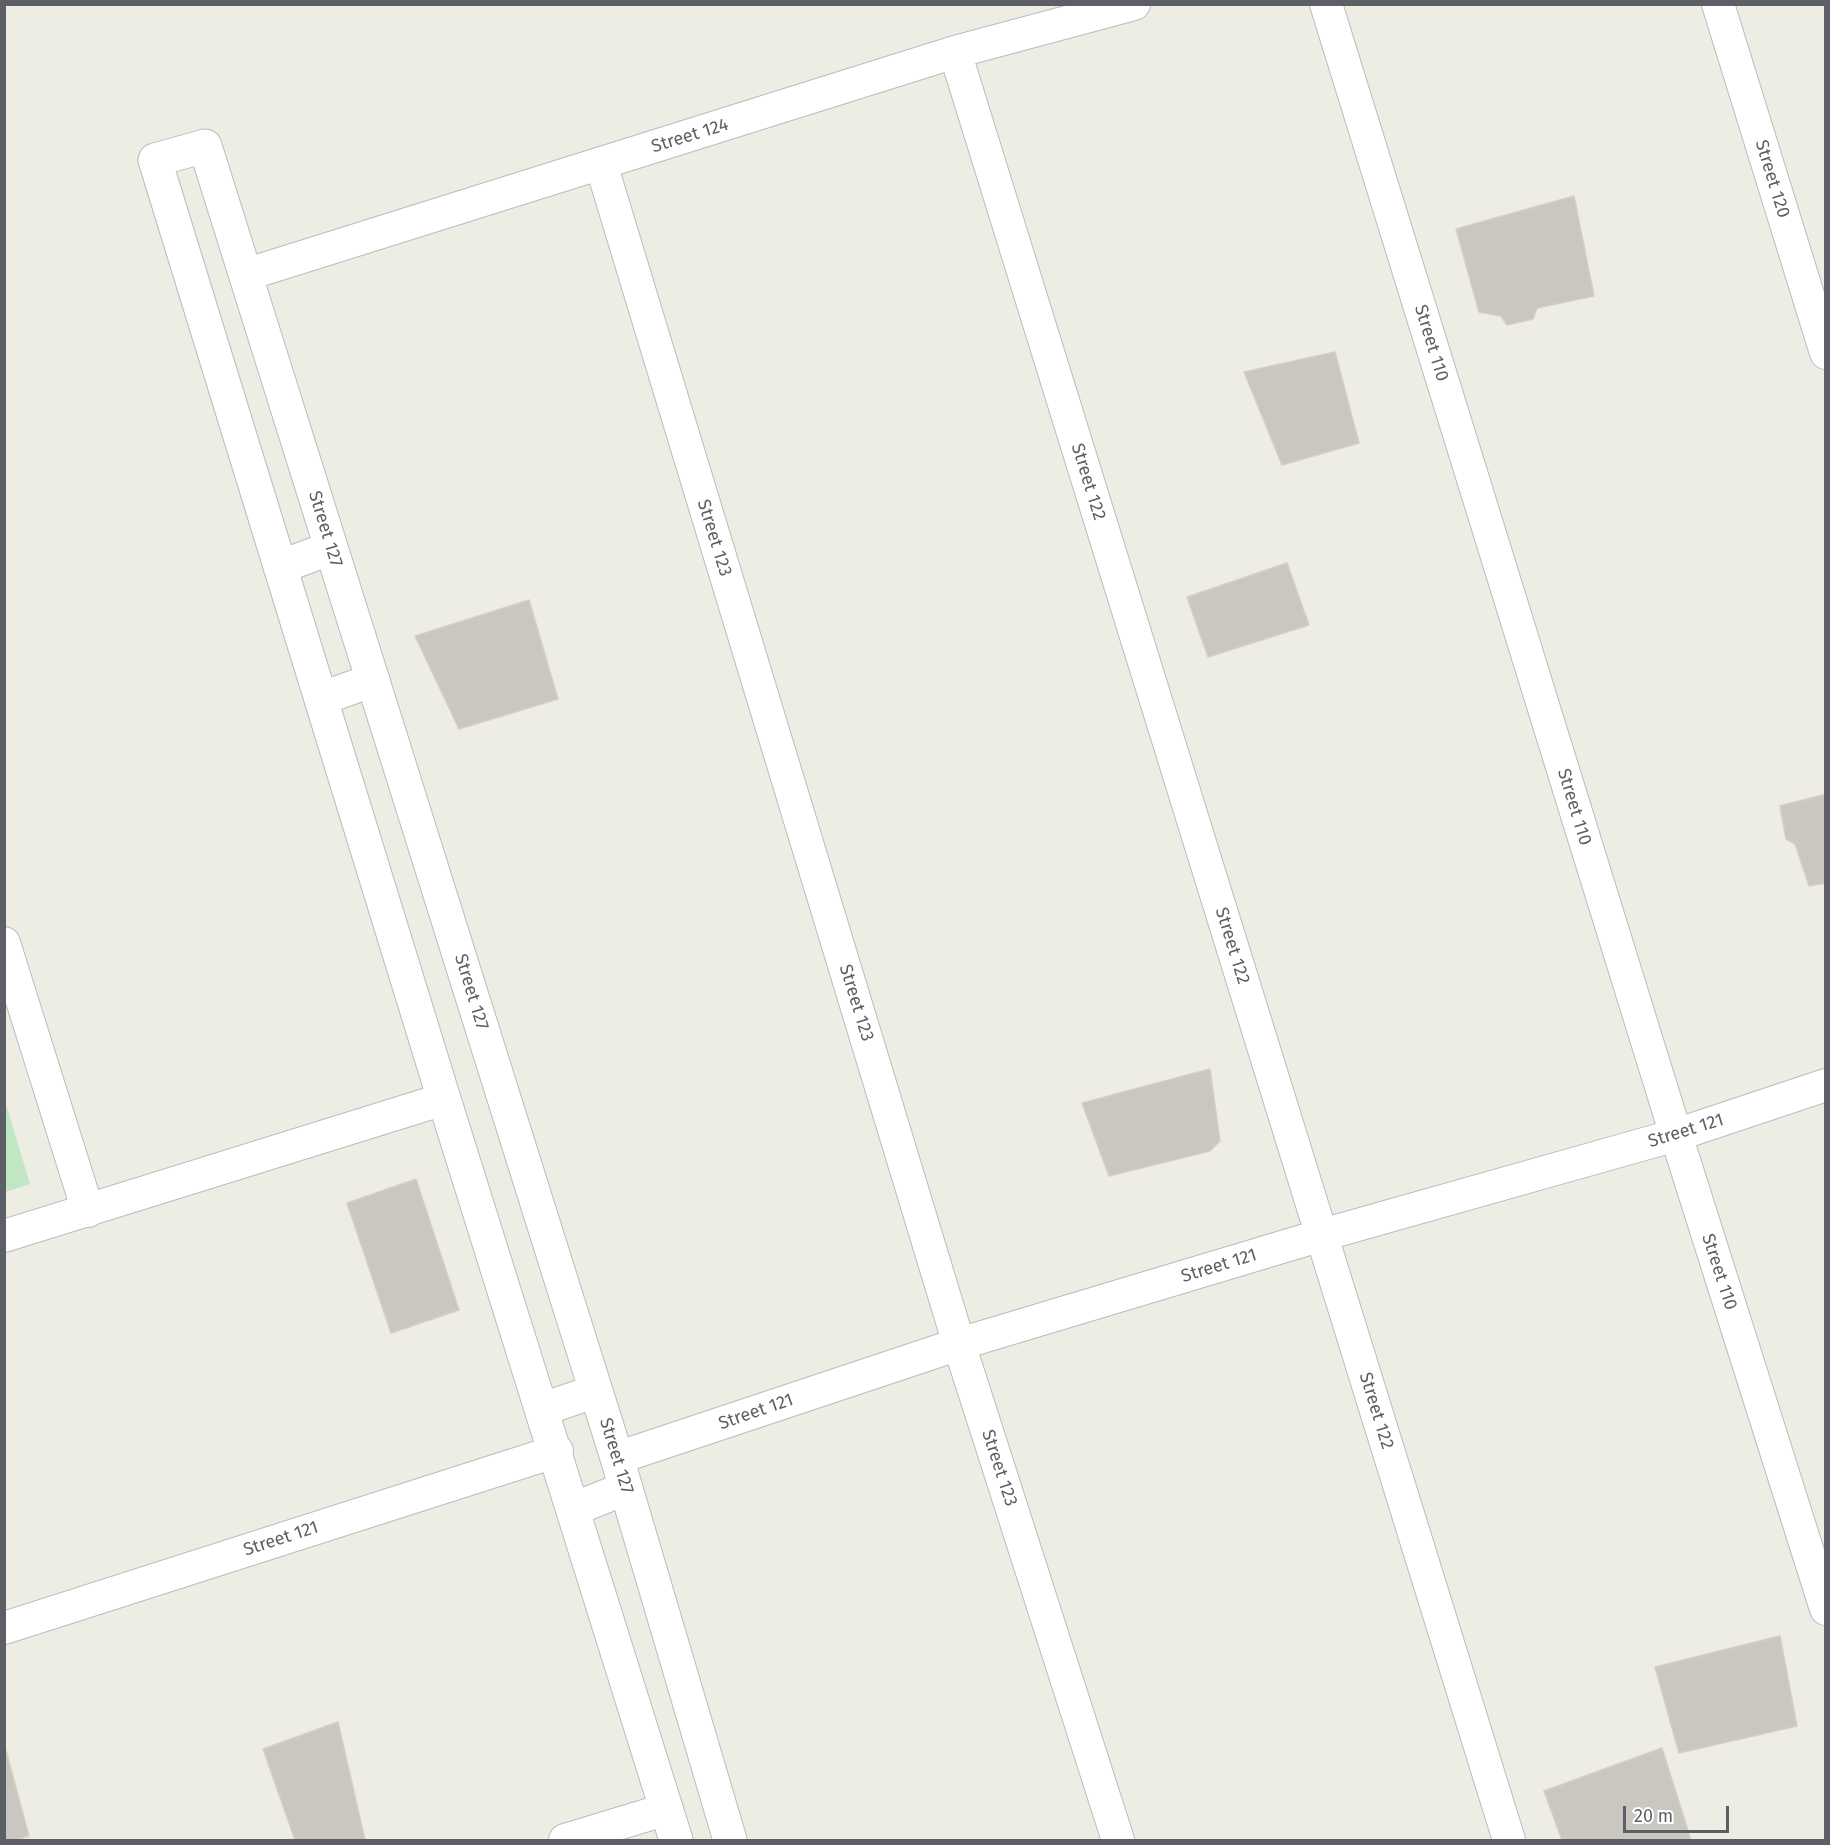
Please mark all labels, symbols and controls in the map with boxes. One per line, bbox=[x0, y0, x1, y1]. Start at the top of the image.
street label: Street 124 bbox=[649, 114, 731, 158]
street label: Street 120 bbox=[1750, 137, 1794, 221]
street label: Street 110 bbox=[1409, 302, 1453, 384]
street label: Street 122 bbox=[1066, 441, 1110, 523]
street label: Street 127 bbox=[303, 488, 347, 570]
street label: Street 123 bbox=[692, 497, 736, 579]
street label: Street 110 bbox=[1552, 766, 1596, 848]
street label: Street 122 bbox=[1210, 905, 1254, 987]
street label: Street 127 bbox=[449, 951, 493, 1033]
street label: Street 123 bbox=[834, 962, 878, 1044]
street label: Street 121 bbox=[1646, 1109, 1726, 1153]
street label: Street 110 bbox=[1697, 1231, 1741, 1313]
street label: Street 121 bbox=[1179, 1244, 1259, 1288]
street label: Street 122 bbox=[1354, 1370, 1398, 1452]
street label: Street 121 bbox=[716, 1389, 796, 1435]
street label: Street 127 bbox=[594, 1415, 638, 1497]
street label: Street 123 bbox=[976, 1427, 1022, 1509]
street label: Street 121 bbox=[241, 1517, 321, 1561]
scale bar bbox=[1626, 1794, 1732, 1832]
text: 20 m bbox=[1634, 1805, 1673, 1827]

